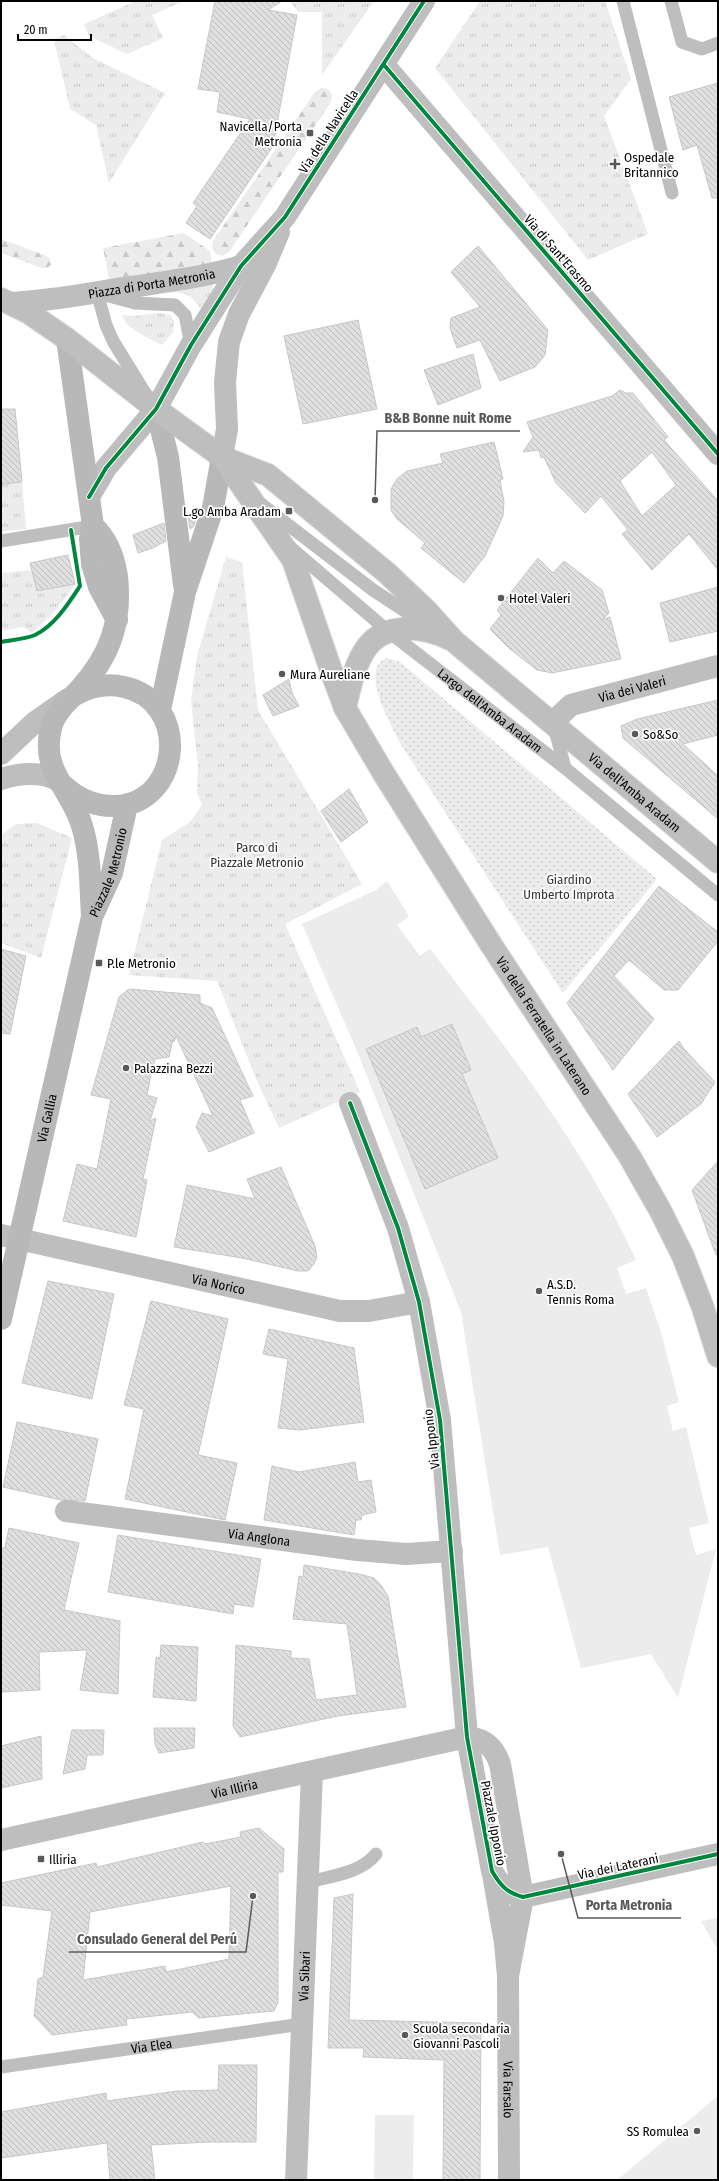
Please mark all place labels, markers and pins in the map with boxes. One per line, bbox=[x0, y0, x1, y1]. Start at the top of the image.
place label: Navicella/Porta Metronia bbox=[220, 119, 302, 149]
marker: Navicella/Porta Metronia bbox=[305, 128, 315, 138]
place label: Ospedale Britannico bbox=[624, 150, 679, 180]
marker: Ospedale Britannico bbox=[609, 158, 621, 170]
callout: B&B Bonne nuit Rome bbox=[377, 405, 520, 431]
place label: L.go Amba Aradam bbox=[183, 504, 281, 519]
marker: L.go Amba Aradam bbox=[284, 506, 294, 516]
place label: Hotel Valeri bbox=[509, 591, 571, 606]
marker: Hotel Valeri bbox=[496, 593, 506, 603]
place label: Mura Aureliane bbox=[290, 667, 370, 682]
marker: Mura Aureliane bbox=[277, 669, 287, 679]
place label: So&So bbox=[643, 727, 678, 742]
marker: So&So bbox=[630, 729, 640, 739]
place label: P.le Metronio bbox=[107, 956, 176, 971]
marker: P.le Metronio bbox=[94, 958, 104, 968]
place label: Palazzina Bezzi bbox=[134, 1061, 213, 1076]
marker: Palazzina Bezzi bbox=[121, 1063, 131, 1073]
place label: A.S.D. Tennis Roma bbox=[547, 1277, 614, 1307]
marker: A.S.D. Tennis Roma bbox=[534, 1286, 544, 1296]
place label: Illiria bbox=[49, 1852, 77, 1867]
marker: Illiria bbox=[36, 1854, 46, 1864]
callout: Porta Metronia bbox=[578, 1892, 681, 1918]
callout: Consulado General del Perú bbox=[69, 1926, 246, 1952]
place label: Scuola secondaria Giovanni Pascoli bbox=[413, 2021, 510, 2051]
marker: Scuola secondaria Giovanni Pascoli bbox=[400, 2030, 410, 2040]
place label: SS Romulea bbox=[627, 2124, 689, 2139]
marker: SS Romulea bbox=[692, 2126, 702, 2136]

